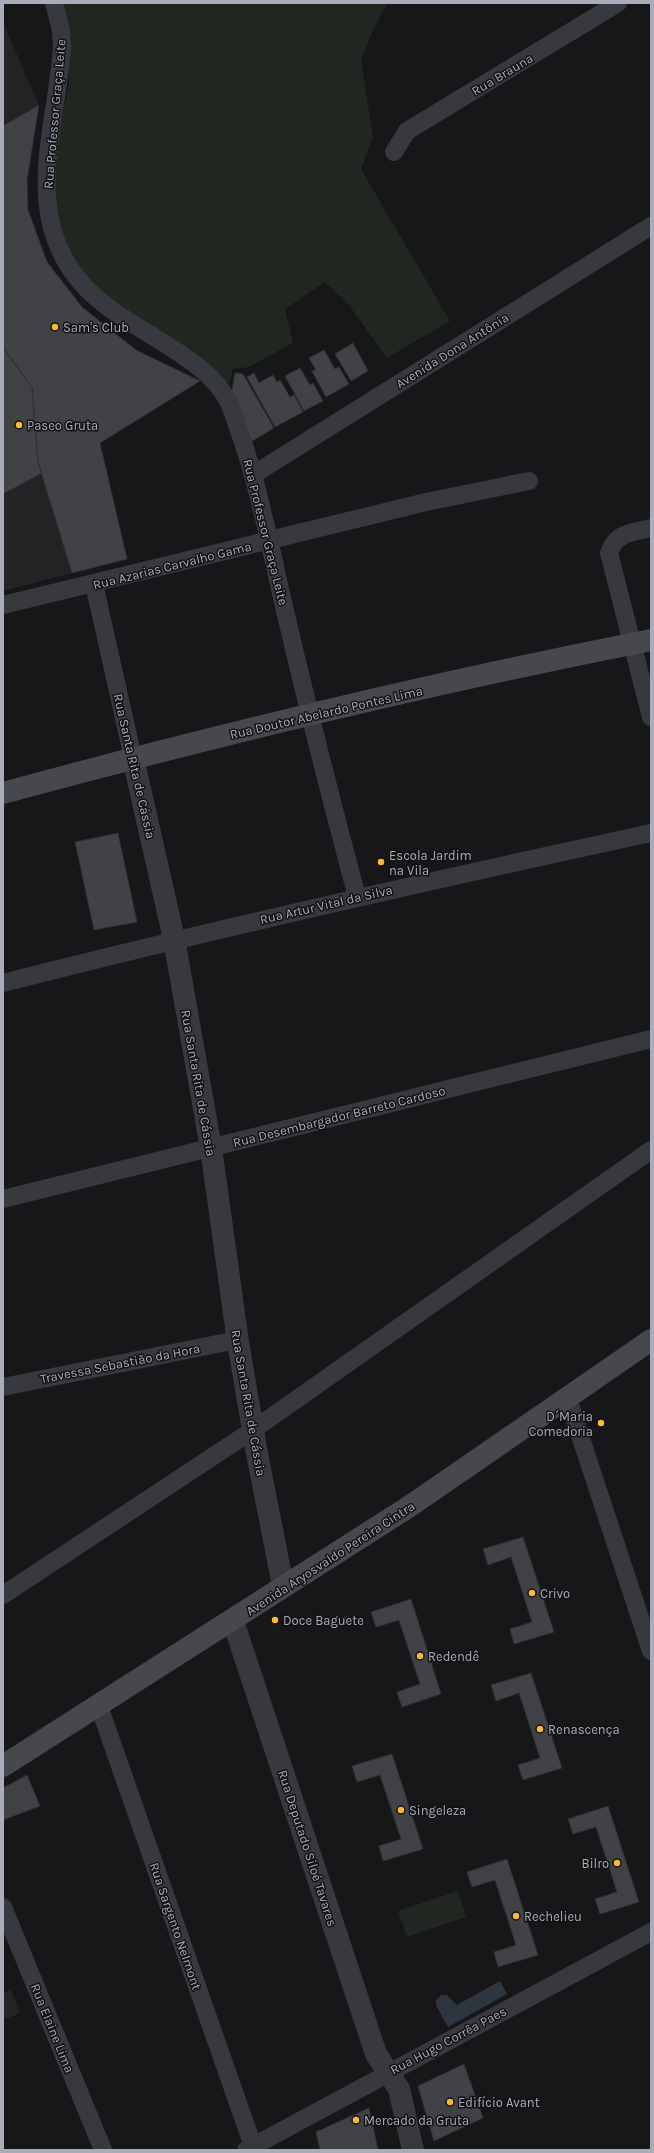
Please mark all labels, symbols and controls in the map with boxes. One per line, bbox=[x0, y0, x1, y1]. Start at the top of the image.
street label: Rua Professor Graça Leite bbox=[40, 38, 69, 189]
street label: Rua Brauna bbox=[469, 50, 536, 99]
street label: Avenida Dona Antônia bbox=[393, 310, 511, 391]
place label: Sam's Club bbox=[63, 320, 129, 335]
marker: Sam's Club bbox=[50, 322, 60, 332]
place label: Paseo Gruta bbox=[27, 418, 98, 433]
marker: Paseo Gruta bbox=[14, 420, 24, 430]
street label: Rua Professor Graça Leite bbox=[240, 457, 291, 607]
street label: Rua Azarias Carvalho Gama bbox=[91, 539, 253, 592]
street label: Rua Doutor Abelardo Pontes Lima bbox=[228, 683, 424, 742]
street label: Rua Santa Rita de Cássia bbox=[111, 692, 159, 840]
place label: Escola Jardim na Vila bbox=[389, 848, 472, 878]
marker: Escola Jardim na Vila bbox=[376, 857, 386, 867]
street label: Rua Artur Vital da Silva bbox=[258, 882, 394, 927]
street label: Rua Santa Rita de Cássia bbox=[178, 1009, 219, 1157]
street label: Rua Desembargador Barreto Cardoso bbox=[231, 1083, 447, 1150]
street label: Rua Santa Rita de Cássia bbox=[228, 1329, 269, 1477]
street label: Travessa Sebastião da Hora bbox=[39, 1341, 201, 1386]
place label: D´Maria Comedoria bbox=[529, 1409, 593, 1439]
marker: D´Maria Comedoria bbox=[596, 1418, 606, 1428]
street label: Avenida Aryosvaldo Pereira Cintra bbox=[243, 1498, 417, 1619]
place label: Crivo bbox=[540, 1586, 570, 1601]
marker: Crivo bbox=[527, 1588, 537, 1598]
place label: Doce Baguete bbox=[283, 1613, 364, 1628]
marker: Doce Baguete bbox=[270, 1615, 280, 1625]
place label: Redendê bbox=[428, 1649, 480, 1664]
marker: Redendê bbox=[415, 1651, 425, 1661]
place label: Renascença bbox=[548, 1722, 620, 1737]
marker: Renascença bbox=[535, 1724, 545, 1734]
street label: Rua Deputado Siloé Tavares bbox=[275, 1768, 340, 1928]
place label: Singeleza bbox=[409, 1803, 466, 1818]
marker: Singeleza bbox=[396, 1805, 406, 1815]
place label: Bilro bbox=[582, 1856, 609, 1871]
marker: Bilro bbox=[612, 1858, 622, 1868]
street label: Rua Sargento Nelmont bbox=[147, 1860, 204, 1992]
place label: Rechelieu bbox=[524, 1909, 582, 1924]
marker: Rechelieu bbox=[511, 1911, 521, 1921]
street label: Rua Elaine Lima bbox=[28, 1981, 77, 2075]
street label: Rua Hugo Corrêa Paes bbox=[388, 2003, 509, 2077]
place label: Edifício Avant bbox=[458, 2095, 540, 2110]
marker: Edifício Avant bbox=[445, 2097, 455, 2107]
place label: Mercado da Gruta bbox=[364, 2113, 469, 2128]
marker: Mercado da Gruta bbox=[351, 2115, 361, 2125]

